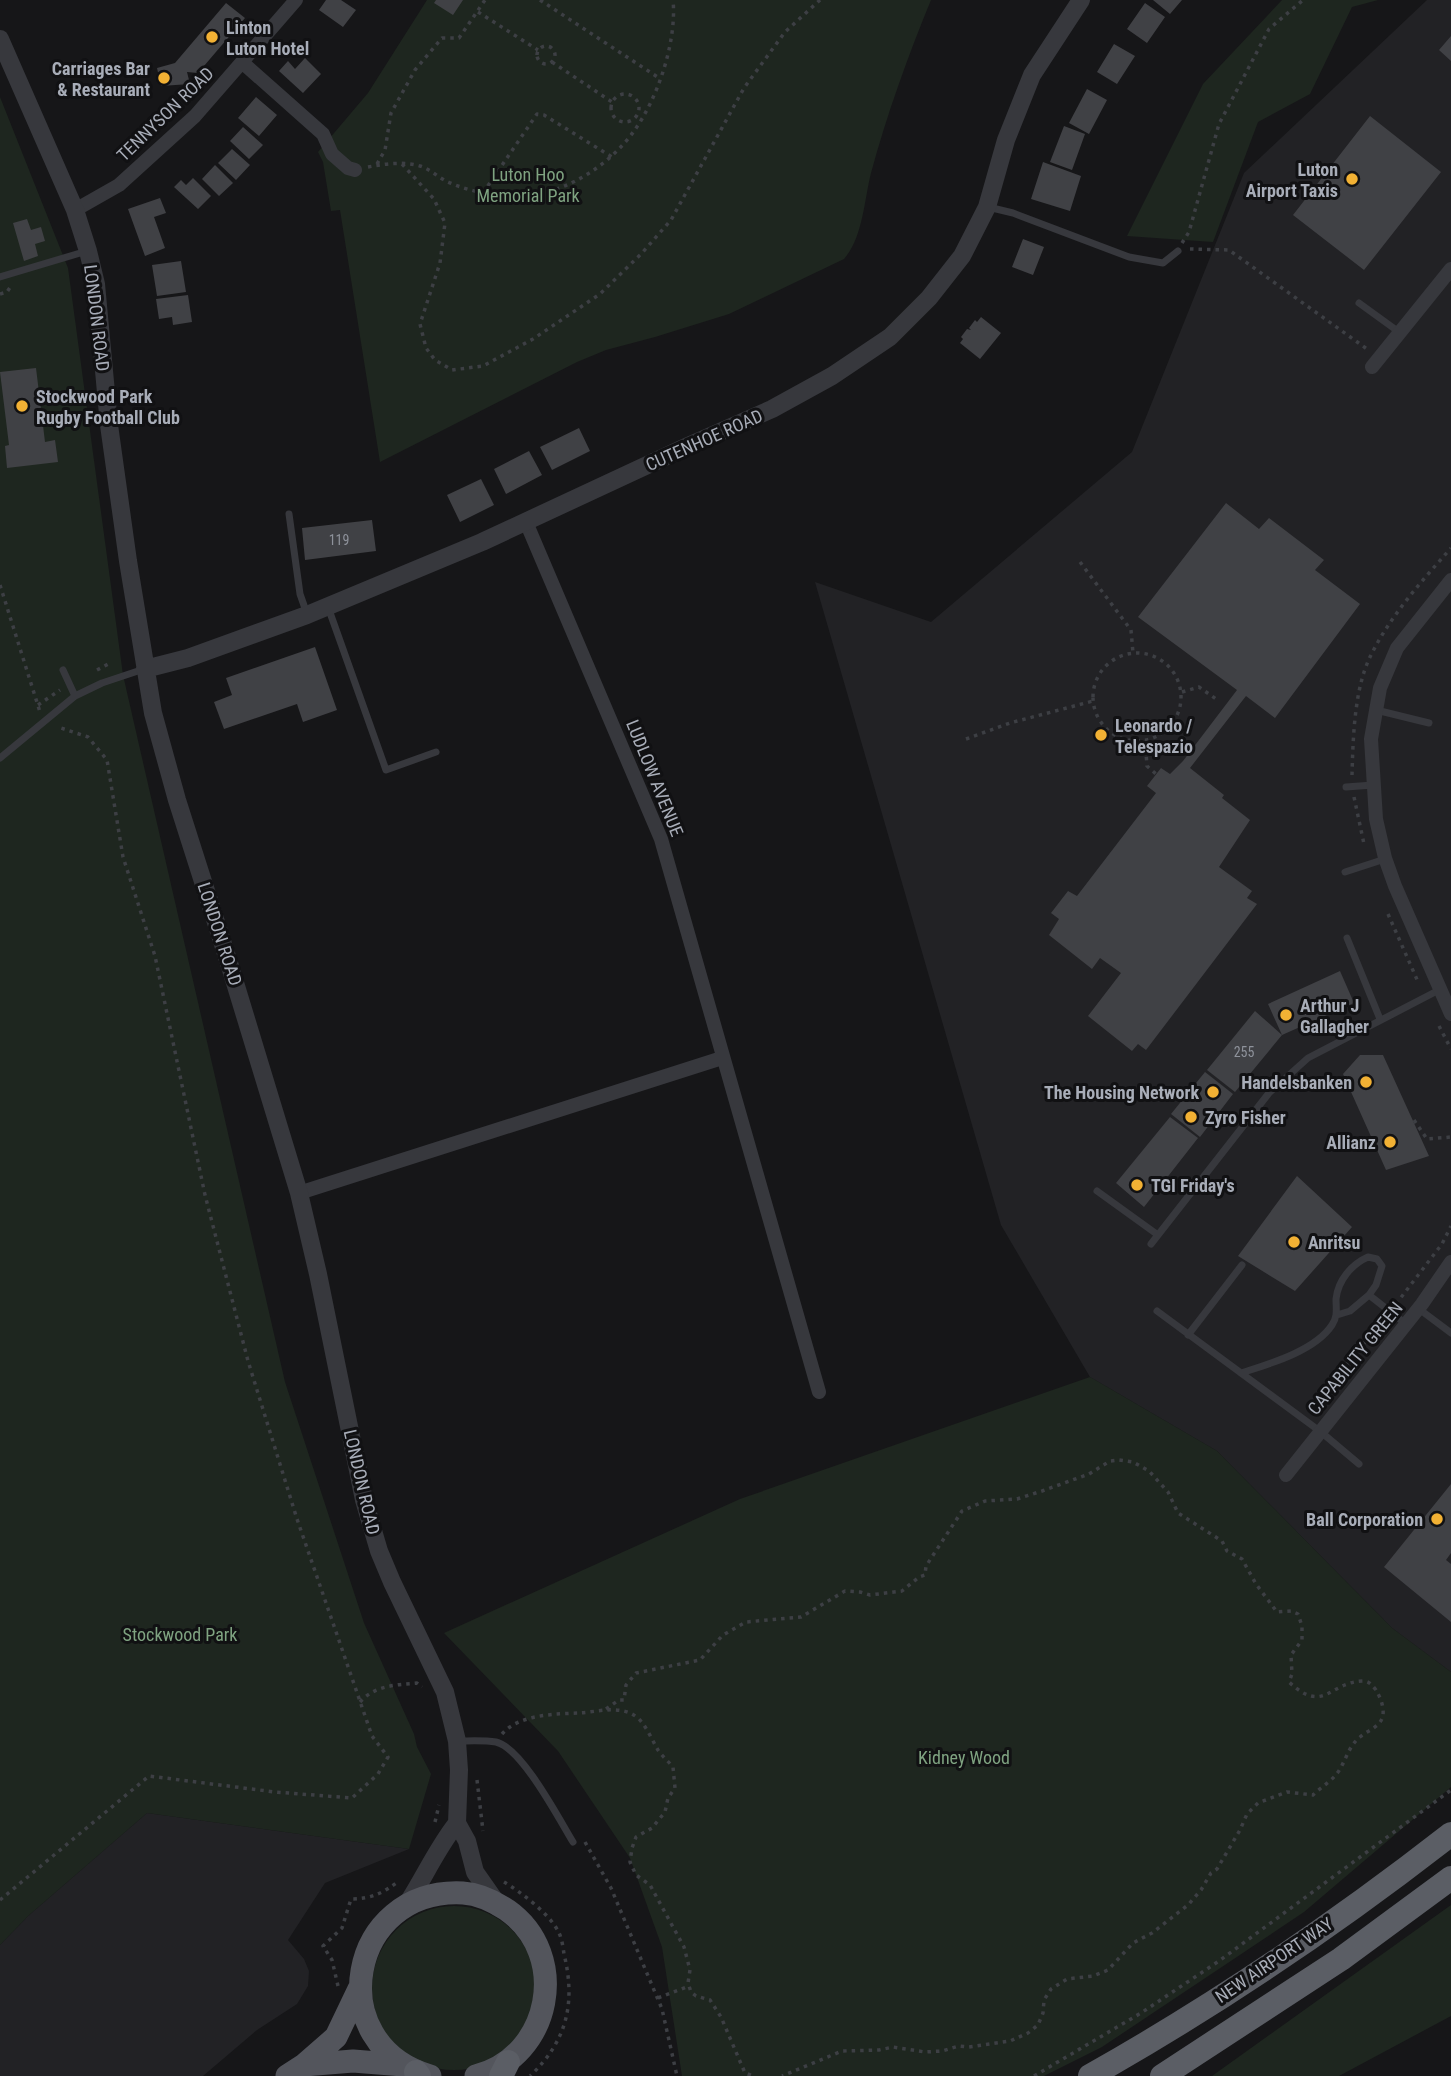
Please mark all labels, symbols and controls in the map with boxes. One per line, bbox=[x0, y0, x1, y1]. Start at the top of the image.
place label: Linton Luton Hotel bbox=[226, 17, 309, 59]
marker: Linton Luton Hotel bbox=[204, 29, 220, 45]
place label: Carriages Bar & Restaurant bbox=[52, 58, 150, 100]
street label: TENNYSON ROAD bbox=[112, 63, 218, 165]
marker: Carriages Bar & Restaurant bbox=[156, 70, 172, 86]
place label: Luton Airport Taxis bbox=[1246, 159, 1338, 201]
park label: Luton Hoo Memorial Park bbox=[476, 164, 580, 206]
marker: Luton Airport Taxis bbox=[1344, 171, 1360, 187]
street label: LONDON ROAD bbox=[80, 264, 114, 372]
place label: Stockwood Park Rugby Football Club bbox=[36, 386, 180, 428]
marker: Stockwood Park Rugby Football Club bbox=[14, 398, 30, 414]
street label: CUTENHOE ROAD bbox=[642, 405, 766, 475]
house number: 119 bbox=[329, 532, 349, 548]
place label: Leonardo / Telespazio bbox=[1115, 715, 1193, 757]
street label: LUDLOW AVENUE bbox=[622, 717, 688, 839]
marker: Leonardo / Telespazio bbox=[1093, 727, 1109, 743]
street label: LONDON ROAD bbox=[193, 880, 247, 988]
place label: Arthur J Gallagher bbox=[1300, 995, 1369, 1037]
marker: Arthur J Gallagher bbox=[1278, 1007, 1294, 1023]
house number: 255 bbox=[1234, 1044, 1254, 1060]
place label: Handelsbanken bbox=[1241, 1072, 1352, 1093]
marker: Handelsbanken bbox=[1358, 1074, 1374, 1090]
place label: The Housing Network bbox=[1044, 1082, 1199, 1103]
marker: The Housing Network bbox=[1205, 1084, 1221, 1100]
place label: Zyro Fisher bbox=[1205, 1107, 1286, 1128]
marker: Zyro Fisher bbox=[1183, 1109, 1199, 1125]
place label: Allianz bbox=[1326, 1132, 1376, 1153]
marker: Allianz bbox=[1382, 1134, 1398, 1150]
place label: TGI Friday's bbox=[1151, 1175, 1235, 1196]
marker: TGI Friday's bbox=[1129, 1177, 1145, 1193]
place label: Anritsu bbox=[1308, 1232, 1360, 1253]
marker: Anritsu bbox=[1286, 1234, 1302, 1250]
street label: CAPABILITY GREEN bbox=[1303, 1297, 1407, 1419]
street label: LONDON ROAD bbox=[340, 1427, 384, 1537]
place label: Ball Corporation bbox=[1306, 1509, 1423, 1530]
marker: Ball Corporation bbox=[1429, 1511, 1445, 1527]
park label: Stockwood Park bbox=[123, 1624, 237, 1645]
park label: Kidney Wood bbox=[918, 1747, 1010, 1768]
street label: NEW AIRPORT WAY bbox=[1211, 1913, 1337, 2007]

